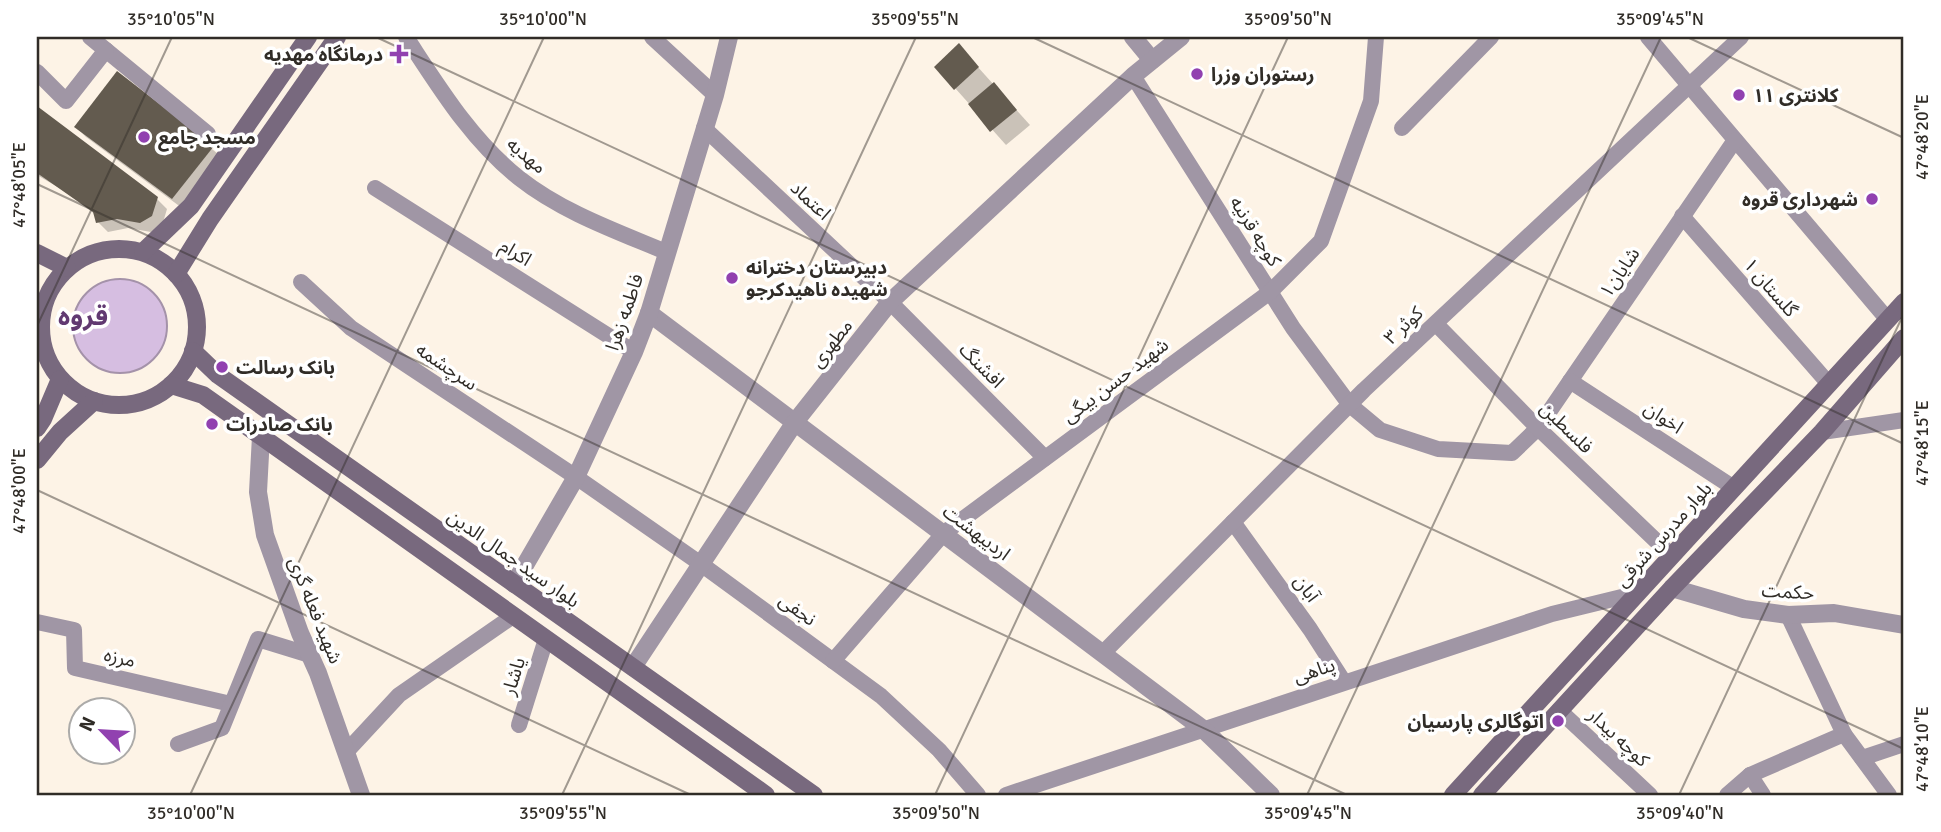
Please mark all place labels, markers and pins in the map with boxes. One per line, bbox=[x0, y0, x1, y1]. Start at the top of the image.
place label: درمانگاه مهدیه bbox=[264, 43, 383, 67]
marker: درمانگاه مهدیه bbox=[389, 44, 409, 64]
place label: رستوران وزرا bbox=[1211, 63, 1314, 87]
marker: رستوران وزرا bbox=[1189, 66, 1205, 82]
place label: کلانتری ۱۱ bbox=[1753, 84, 1839, 108]
marker: کلانتری ۱۱ bbox=[1731, 87, 1747, 103]
place label: مسجد جامع bbox=[158, 126, 256, 152]
marker: مسجد جامع bbox=[136, 129, 152, 145]
place label: شهرداری قروه bbox=[1742, 188, 1858, 212]
marker: شهرداری قروه bbox=[1864, 191, 1880, 207]
place label: دبیرستان دخترانه شهیده ناهیدکرجو bbox=[746, 256, 888, 302]
marker: دبیرستان دخترانه شهیده ناهیدکرجو bbox=[724, 270, 740, 286]
place label: بانک رسالت bbox=[236, 356, 335, 380]
marker: بانک رسالت bbox=[214, 359, 230, 375]
place label: بانک صادرات bbox=[226, 413, 333, 437]
marker: بانک صادرات bbox=[204, 416, 220, 432]
place label: اتوگالری پارسیان bbox=[1407, 710, 1544, 734]
marker: اتوگالری پارسیان bbox=[1550, 713, 1566, 729]

